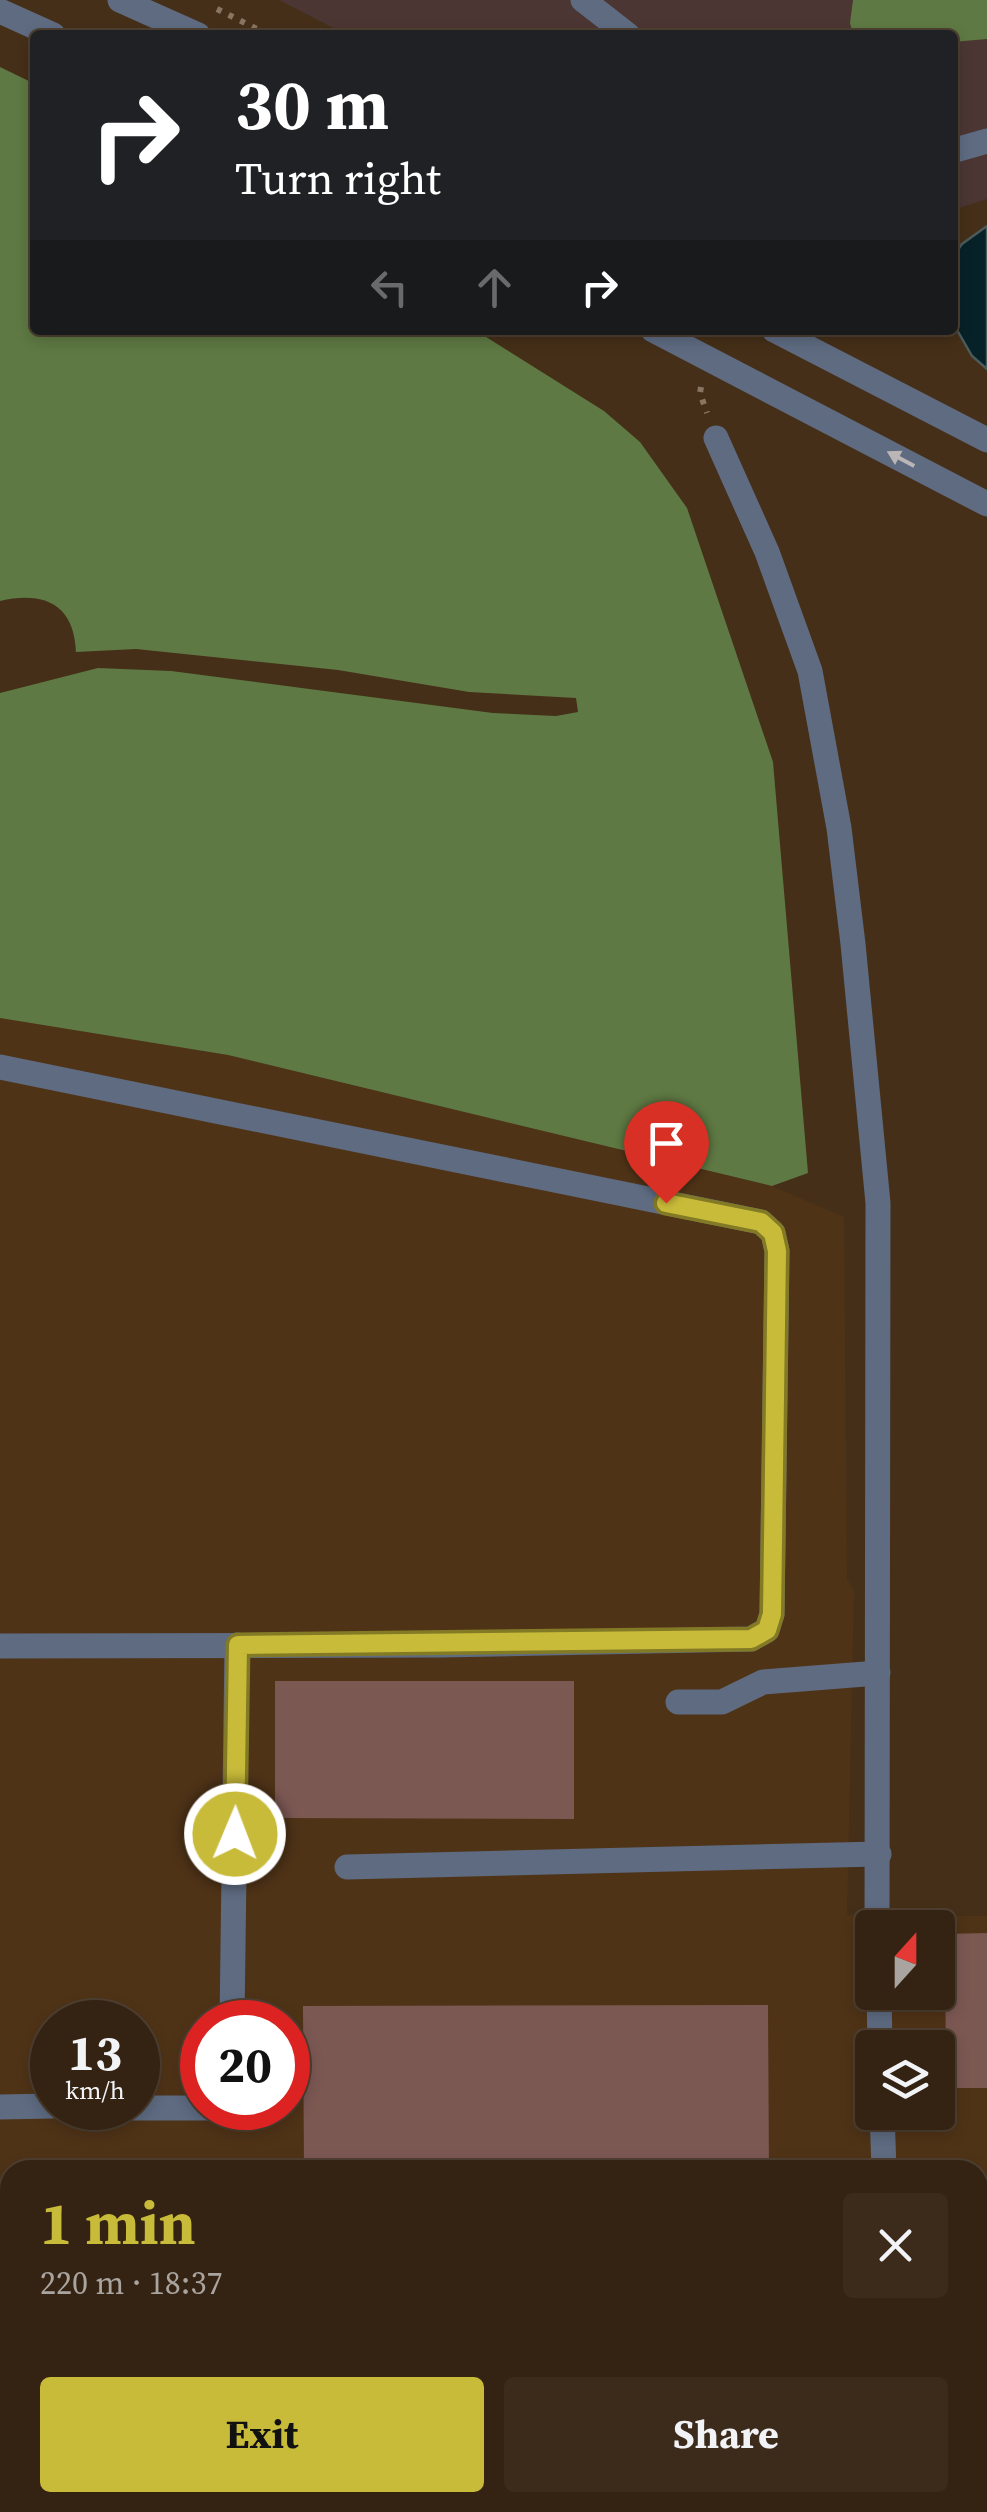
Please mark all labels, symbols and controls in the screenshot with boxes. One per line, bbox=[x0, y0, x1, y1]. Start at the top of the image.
text: 30 m bbox=[235, 56, 389, 152]
icon: right bbox=[70, 70, 200, 200]
text: Turn right bbox=[235, 147, 441, 209]
icon: left bbox=[362, 260, 417, 315]
icon: ahead bbox=[467, 260, 522, 315]
icon: right bbox=[572, 260, 627, 315]
one-way arrow bbox=[886, 451, 915, 468]
pin bbox=[624, 1101, 709, 1204]
icon: arrive bbox=[639, 1116, 694, 1171]
position arrow bbox=[183, 1782, 287, 1886]
north arrow bbox=[855, 1910, 955, 2010]
map controls bbox=[855, 1910, 955, 2130]
speed limit sign: 20 bbox=[180, 2000, 310, 2130]
text: 13 bbox=[68, 2018, 122, 2087]
button: layers bbox=[855, 2030, 955, 2130]
text: km/h bbox=[65, 2073, 125, 2107]
text: 1 min bbox=[40, 2182, 196, 2264]
button: close bbox=[843, 2193, 948, 2298]
text: 220 m · 18:37 bbox=[40, 2261, 222, 2305]
button: Exit bbox=[40, 2377, 484, 2492]
button: Share bbox=[504, 2377, 948, 2492]

